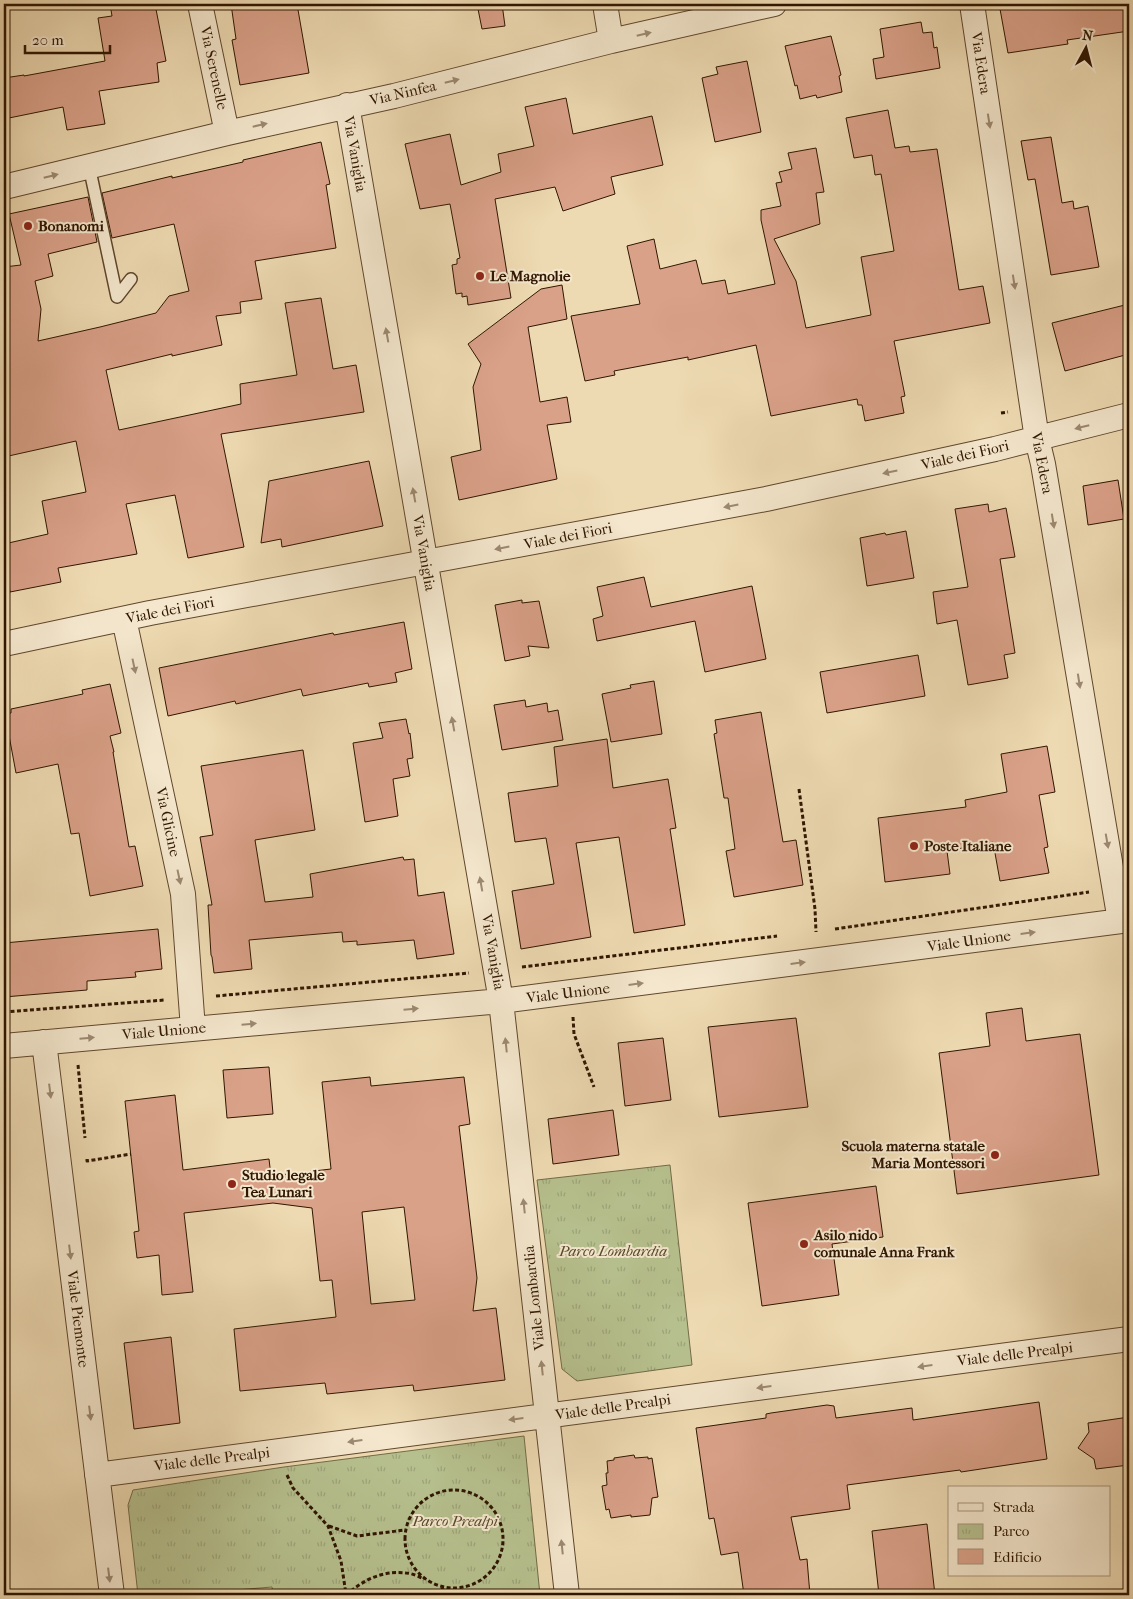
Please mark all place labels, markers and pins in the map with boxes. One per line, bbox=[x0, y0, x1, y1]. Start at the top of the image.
place label: Bonanomi bbox=[38, 217, 105, 235]
marker: Bonanomi bbox=[22, 220, 34, 232]
place label: Le Magnolie bbox=[490, 267, 571, 285]
marker: Le Magnolie bbox=[474, 270, 486, 282]
place label: Poste Italiane bbox=[924, 837, 1012, 855]
marker: Poste Italiane bbox=[908, 840, 920, 852]
place label: Scuola materna statale Maria Montessori bbox=[841, 1137, 986, 1172]
marker: Scuola materna statale Maria Montessori bbox=[989, 1149, 1001, 1161]
place label: Studio legale Tea Lunari bbox=[241, 1166, 325, 1201]
marker: Studio legale Tea Lunari bbox=[226, 1178, 238, 1190]
place label: Asilo nido comunale Anna Frank bbox=[813, 1226, 956, 1261]
marker: Asilo nido comunale Anna Frank bbox=[798, 1238, 810, 1250]

